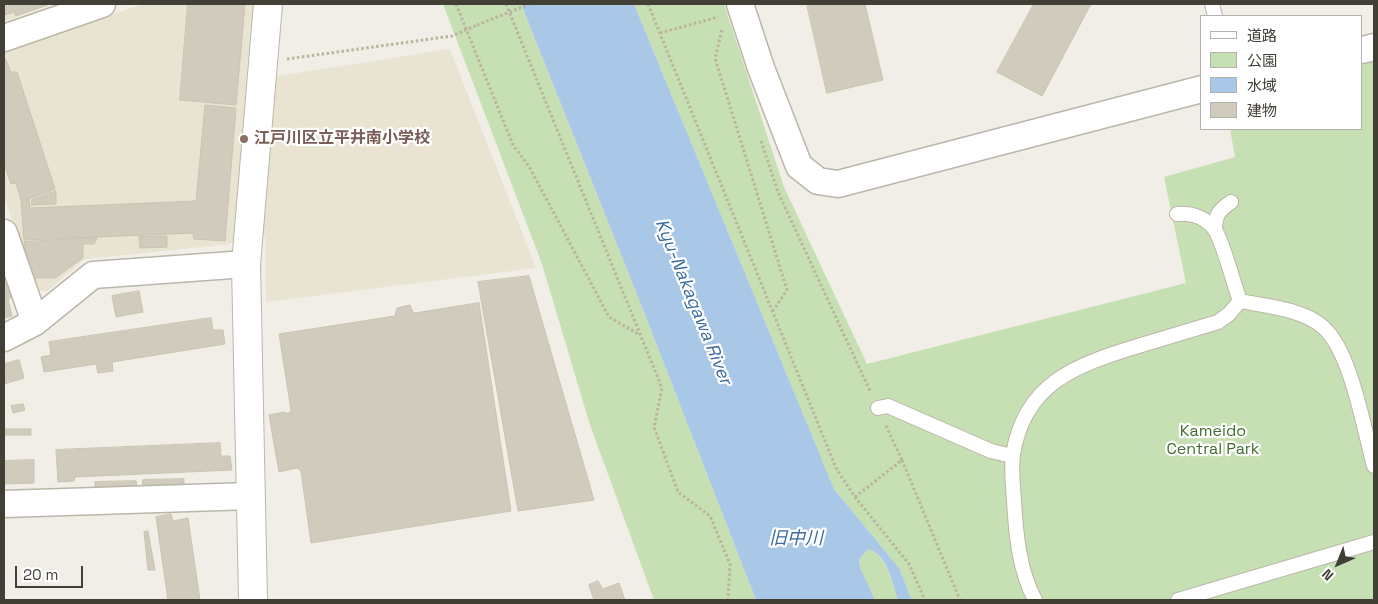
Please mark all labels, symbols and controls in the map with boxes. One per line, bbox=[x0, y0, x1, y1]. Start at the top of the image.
legend bbox=[1200, 15, 1363, 130]
text: 道路 bbox=[1247, 26, 1277, 45]
text: 公園 bbox=[1247, 51, 1277, 70]
text: 水域 bbox=[1247, 76, 1277, 95]
text: 建物 bbox=[1247, 101, 1277, 120]
place label: 江戸川区立平井南小学校 bbox=[254, 129, 430, 149]
marker: 江戸川区立平井南小学校 bbox=[238, 133, 250, 145]
water label: Kyu-Nakagawa River bbox=[650, 216, 736, 388]
park label: Kameido Central Park bbox=[1167, 422, 1259, 460]
water label: 旧中川 bbox=[769, 528, 823, 550]
north arrow bbox=[1313, 539, 1363, 589]
scale bar bbox=[18, 556, 85, 588]
text: 20 m bbox=[23, 565, 58, 584]
text: N bbox=[1318, 565, 1337, 585]

